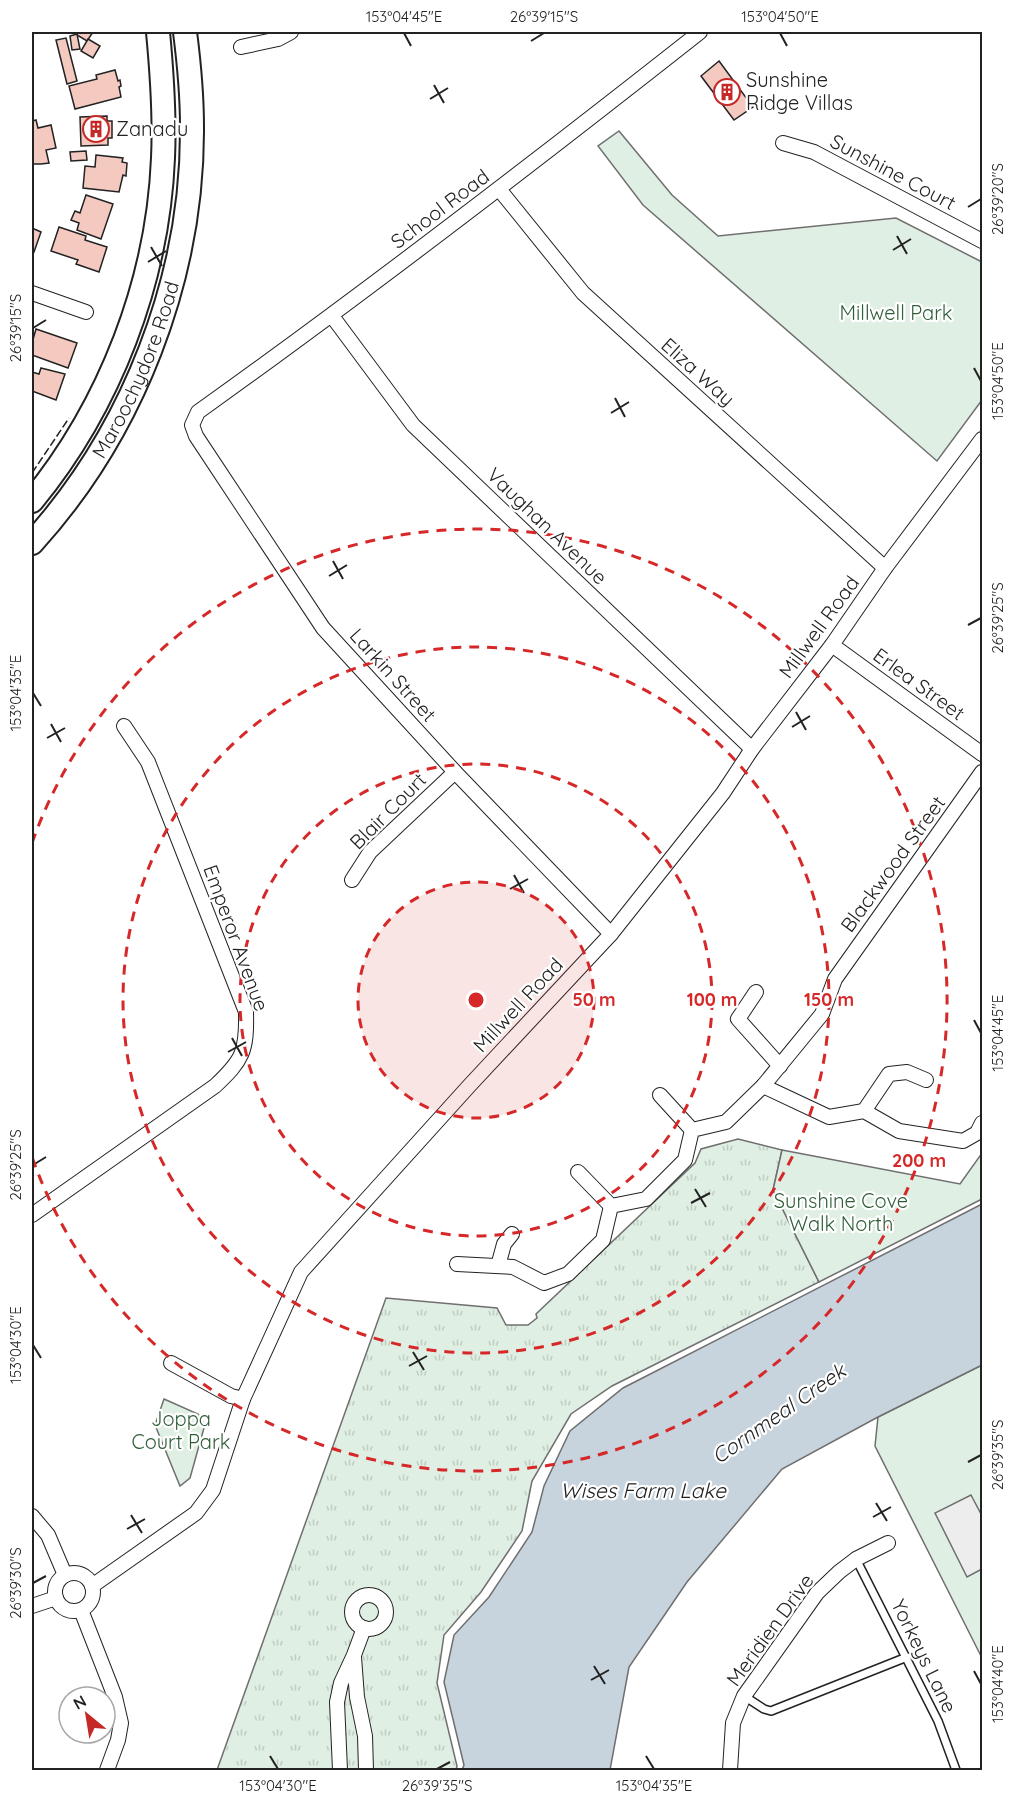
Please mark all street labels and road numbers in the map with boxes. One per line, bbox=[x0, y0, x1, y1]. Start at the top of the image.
street label: Sunshine Court bbox=[826, 128, 960, 215]
street label: School Road bbox=[386, 163, 494, 254]
street label: Maroochydore Road bbox=[86, 278, 184, 463]
street label: Eliza Way bbox=[657, 332, 740, 411]
street label: Vaughan Avenue bbox=[482, 462, 613, 589]
street label: Millwell Road bbox=[773, 571, 864, 683]
street label: Larkin Street bbox=[345, 623, 442, 727]
street label: Erlea Street bbox=[869, 642, 970, 725]
street label: Blair Court bbox=[344, 767, 431, 854]
street label: Blackwood Street bbox=[835, 791, 950, 937]
street label: Emperor Avenue bbox=[198, 861, 275, 1014]
street label: Millwell Road bbox=[467, 952, 568, 1057]
street label: Meridien Drive bbox=[720, 1569, 819, 1691]
street label: Yorkeys Lane bbox=[886, 1595, 963, 1717]

